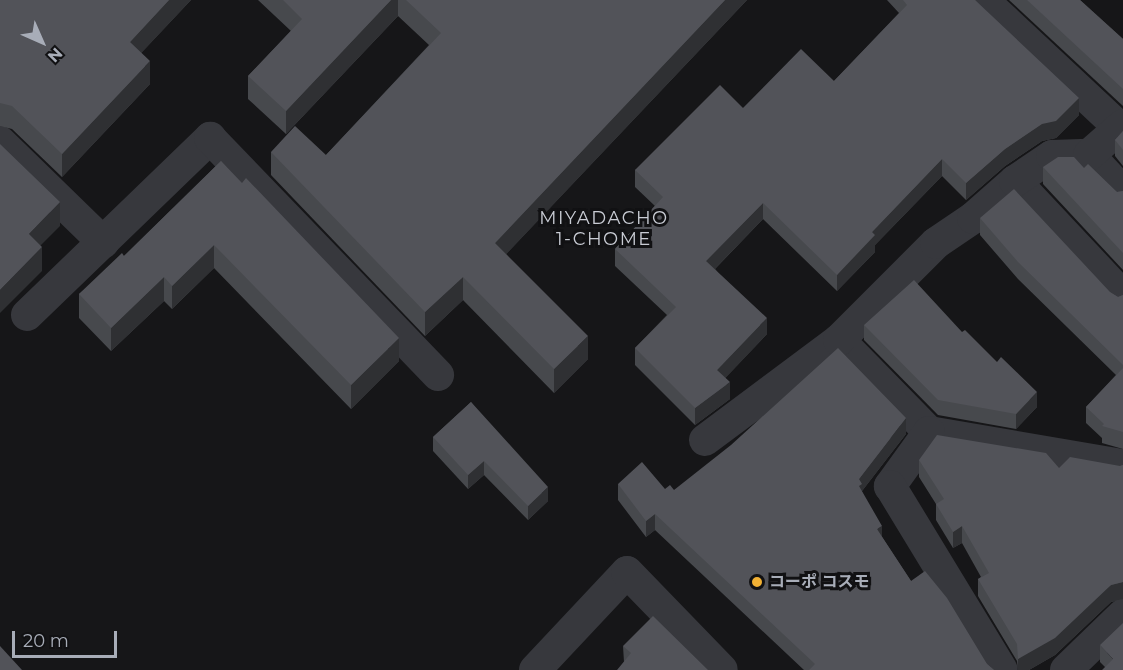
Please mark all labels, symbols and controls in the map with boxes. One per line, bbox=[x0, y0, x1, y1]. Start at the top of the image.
north arrow bbox=[12, 12, 72, 72]
text: N bbox=[44, 44, 66, 66]
district label: MIYADACHO 1-CHOME bbox=[539, 208, 669, 250]
place label: コーポ コスモ bbox=[769, 572, 870, 592]
marker: コーポ コスモ bbox=[750, 575, 764, 589]
scale bar bbox=[15, 619, 120, 657]
text: 20 m bbox=[23, 630, 69, 652]

